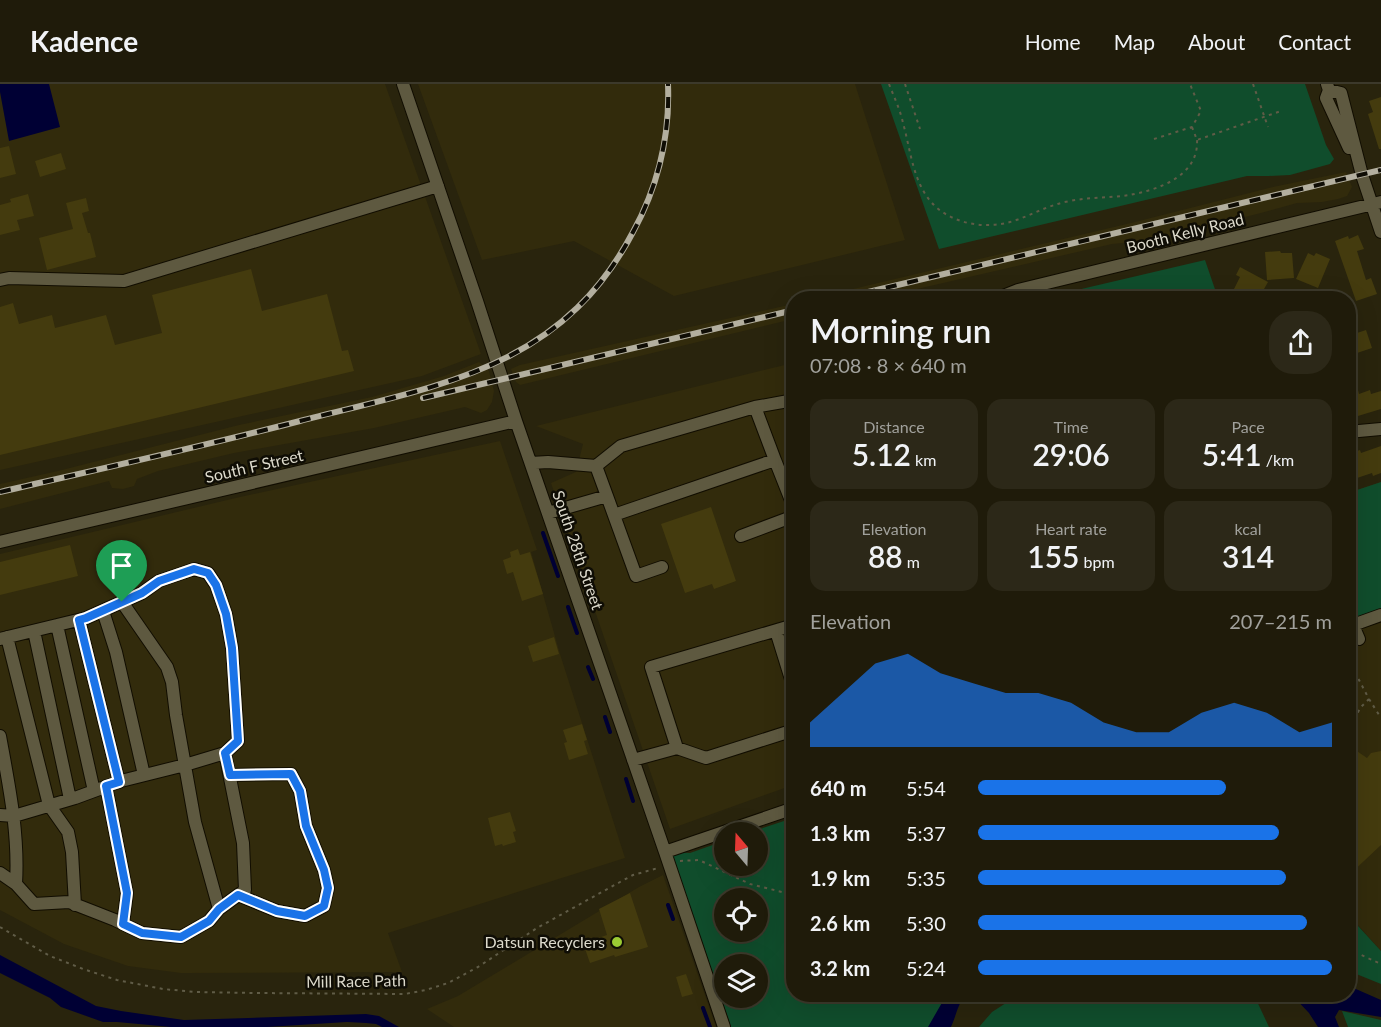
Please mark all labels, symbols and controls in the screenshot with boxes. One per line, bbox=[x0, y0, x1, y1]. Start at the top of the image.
text: Kadence bbox=[30, 24, 138, 58]
text: Home bbox=[1025, 29, 1081, 54]
text: Map bbox=[1114, 29, 1155, 54]
text: About bbox=[1188, 29, 1245, 54]
text: Contact bbox=[1278, 29, 1351, 54]
street label: Booth Kelly Road bbox=[1124, 209, 1246, 256]
text: Morning run bbox=[810, 310, 991, 350]
button: share bbox=[1269, 311, 1332, 374]
text: 07:08 · 8 × 640 m bbox=[810, 353, 967, 377]
text: Distance bbox=[863, 417, 925, 436]
text: Time bbox=[1054, 417, 1088, 436]
text: Pace bbox=[1231, 417, 1265, 436]
text: 5.12 bbox=[852, 436, 911, 472]
text: 29:06 bbox=[1032, 436, 1110, 472]
text: 5:41 bbox=[1202, 436, 1262, 472]
street label: South F Street bbox=[203, 445, 305, 486]
text: km bbox=[911, 450, 936, 469]
text: /km bbox=[1262, 450, 1294, 469]
street label: South 28th Street bbox=[549, 488, 608, 612]
text: Elevation bbox=[862, 519, 927, 538]
text: Heart rate bbox=[1035, 519, 1107, 538]
text: kcal bbox=[1234, 519, 1262, 538]
text: 88 bbox=[868, 538, 903, 574]
text: 155 bbox=[1027, 538, 1080, 574]
text: 314 bbox=[1222, 538, 1274, 574]
pin bbox=[96, 540, 147, 602]
icon: arrive bbox=[105, 549, 138, 582]
text: m bbox=[903, 552, 920, 571]
text: bpm bbox=[1080, 552, 1115, 571]
text: Elevation bbox=[810, 609, 891, 633]
text: 207–215 m bbox=[1229, 609, 1332, 633]
text: 640 m bbox=[810, 776, 866, 800]
text: 5:54 bbox=[906, 776, 946, 800]
text: 1.3 km bbox=[810, 821, 870, 845]
text: 5:37 bbox=[906, 821, 946, 845]
north arrow bbox=[714, 822, 768, 876]
map controls bbox=[714, 822, 768, 1008]
text: 1.9 km bbox=[810, 866, 870, 890]
text: 5:35 bbox=[906, 866, 946, 890]
button: locate bbox=[714, 888, 768, 942]
text: 2.6 km bbox=[810, 911, 870, 935]
text: 5:30 bbox=[906, 911, 946, 935]
place label: Datsun Recyclers bbox=[484, 932, 605, 951]
marker: Datsun Recyclers bbox=[610, 935, 624, 949]
button: layers bbox=[714, 954, 768, 1008]
text: 3.2 km bbox=[810, 956, 870, 980]
text: 5:24 bbox=[906, 956, 946, 980]
street label: Mill Race Path bbox=[306, 970, 406, 991]

